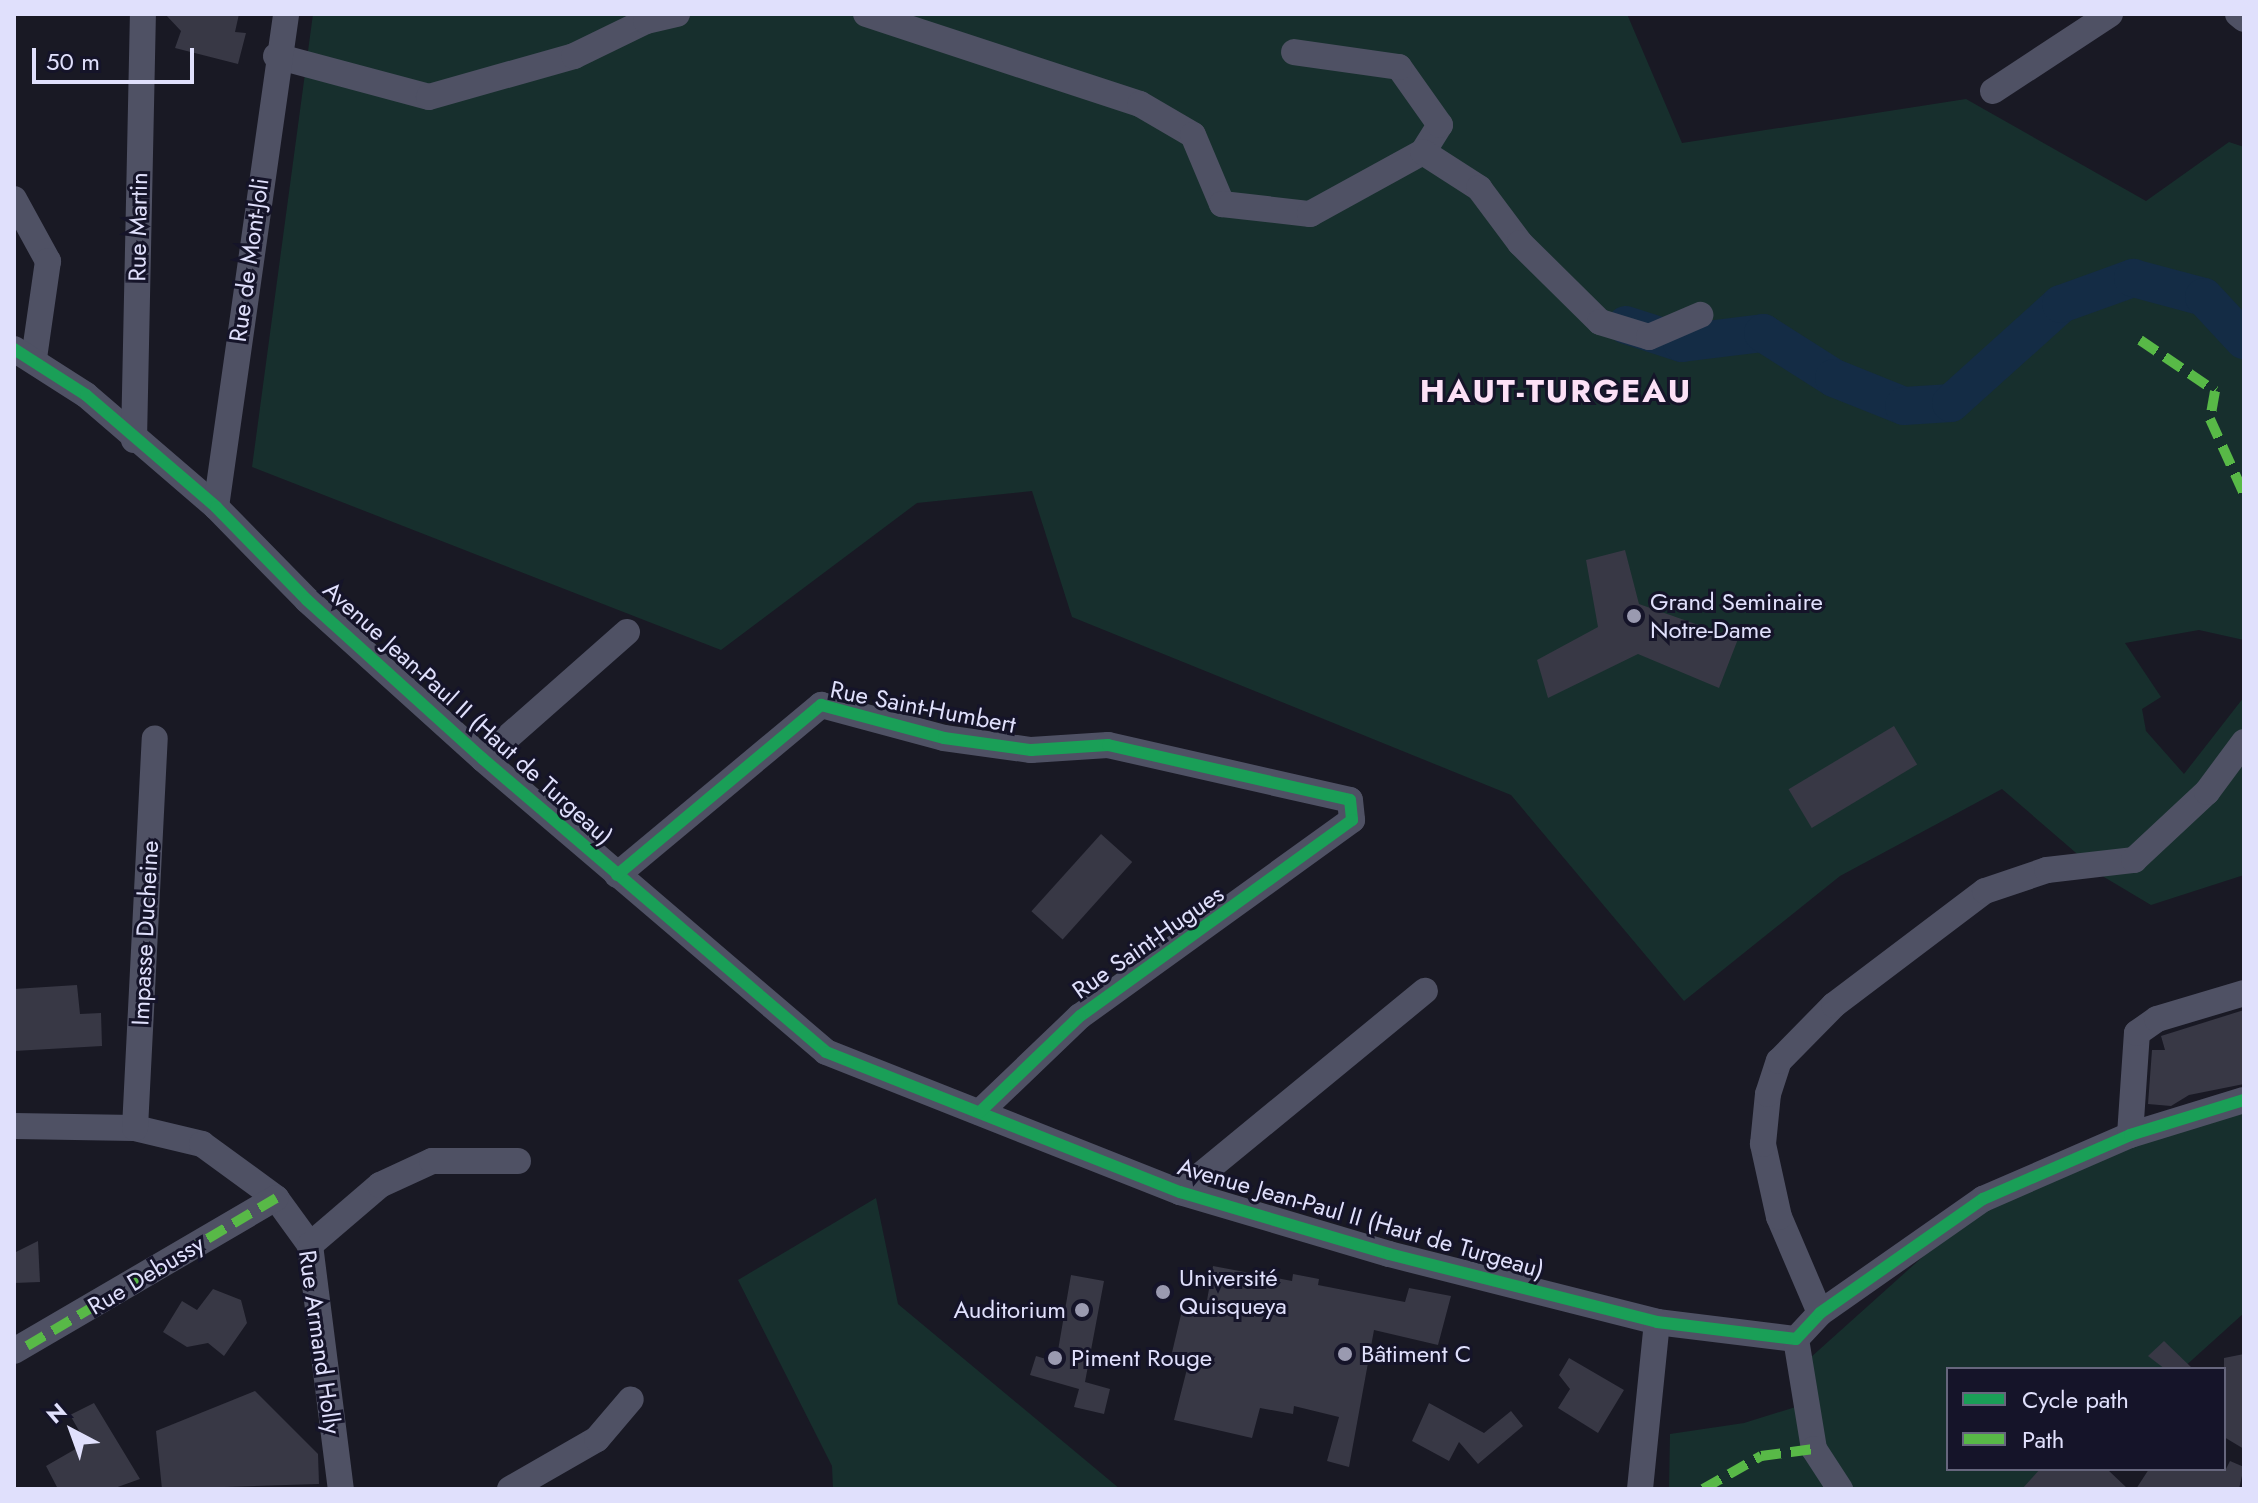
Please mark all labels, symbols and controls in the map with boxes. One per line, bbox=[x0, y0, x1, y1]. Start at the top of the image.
scale bar bbox=[36, 32, 198, 82]
text: 50 m bbox=[46, 44, 100, 79]
street label: Rue Martin bbox=[123, 172, 153, 282]
street label: Rue de Mont-Joli bbox=[223, 176, 275, 344]
district label: HAUT-TURGEAU bbox=[1420, 372, 1692, 410]
street label: Avenue Jean-Paul II (Haut de Turgeau) bbox=[317, 575, 619, 851]
place label: Grand Seminaire Notre-Dame bbox=[1650, 588, 1823, 644]
marker: Grand Seminaire Notre-Dame bbox=[1625, 607, 1643, 625]
street label: Rue Saint-Humbert bbox=[828, 675, 1018, 739]
street label: Impasse Ducheine bbox=[126, 840, 164, 1026]
street label: Rue Saint-Hugues bbox=[1067, 879, 1229, 1005]
street label: Avenue Jean-Paul II (Haut de Turgeau) bbox=[1174, 1152, 1548, 1284]
street label: Rue Debussy bbox=[83, 1229, 209, 1321]
street label: Rue Armand Holly bbox=[293, 1248, 347, 1436]
place label: Université Quisqueya bbox=[1179, 1264, 1287, 1320]
marker: Université Quisqueya bbox=[1154, 1283, 1172, 1301]
place label: Auditorium bbox=[953, 1296, 1066, 1324]
marker: Auditorium bbox=[1073, 1301, 1091, 1319]
place label: Bâtiment C bbox=[1361, 1340, 1471, 1368]
place label: Piment Rouge bbox=[1071, 1344, 1212, 1372]
marker: Bâtiment C bbox=[1336, 1345, 1354, 1363]
marker: Piment Rouge bbox=[1046, 1349, 1064, 1367]
legend bbox=[1946, 1367, 2226, 1471]
text: Cycle path bbox=[2022, 1382, 2129, 1417]
north arrow bbox=[32, 1391, 112, 1471]
text: N bbox=[39, 1395, 73, 1431]
text: Path bbox=[2022, 1422, 2064, 1457]

